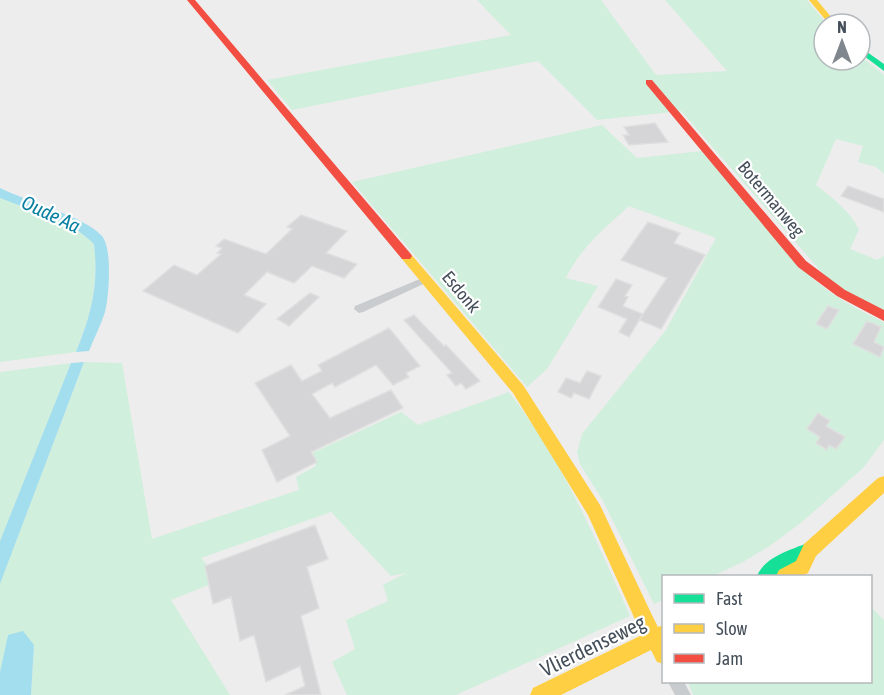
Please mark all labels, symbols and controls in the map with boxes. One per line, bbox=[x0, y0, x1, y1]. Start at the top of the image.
north arrow bbox=[812, 12, 872, 72]
text: N bbox=[837, 18, 847, 36]
street label: Botermanweg bbox=[734, 157, 809, 241]
water label: Oude Aa bbox=[18, 190, 84, 237]
street label: Esdonk bbox=[438, 267, 485, 317]
legend bbox=[662, 575, 872, 683]
text: Fast bbox=[716, 588, 743, 609]
street label: Vlierdenseweg bbox=[536, 609, 649, 681]
text: Slow bbox=[716, 618, 747, 639]
text: Jam bbox=[716, 648, 743, 669]

